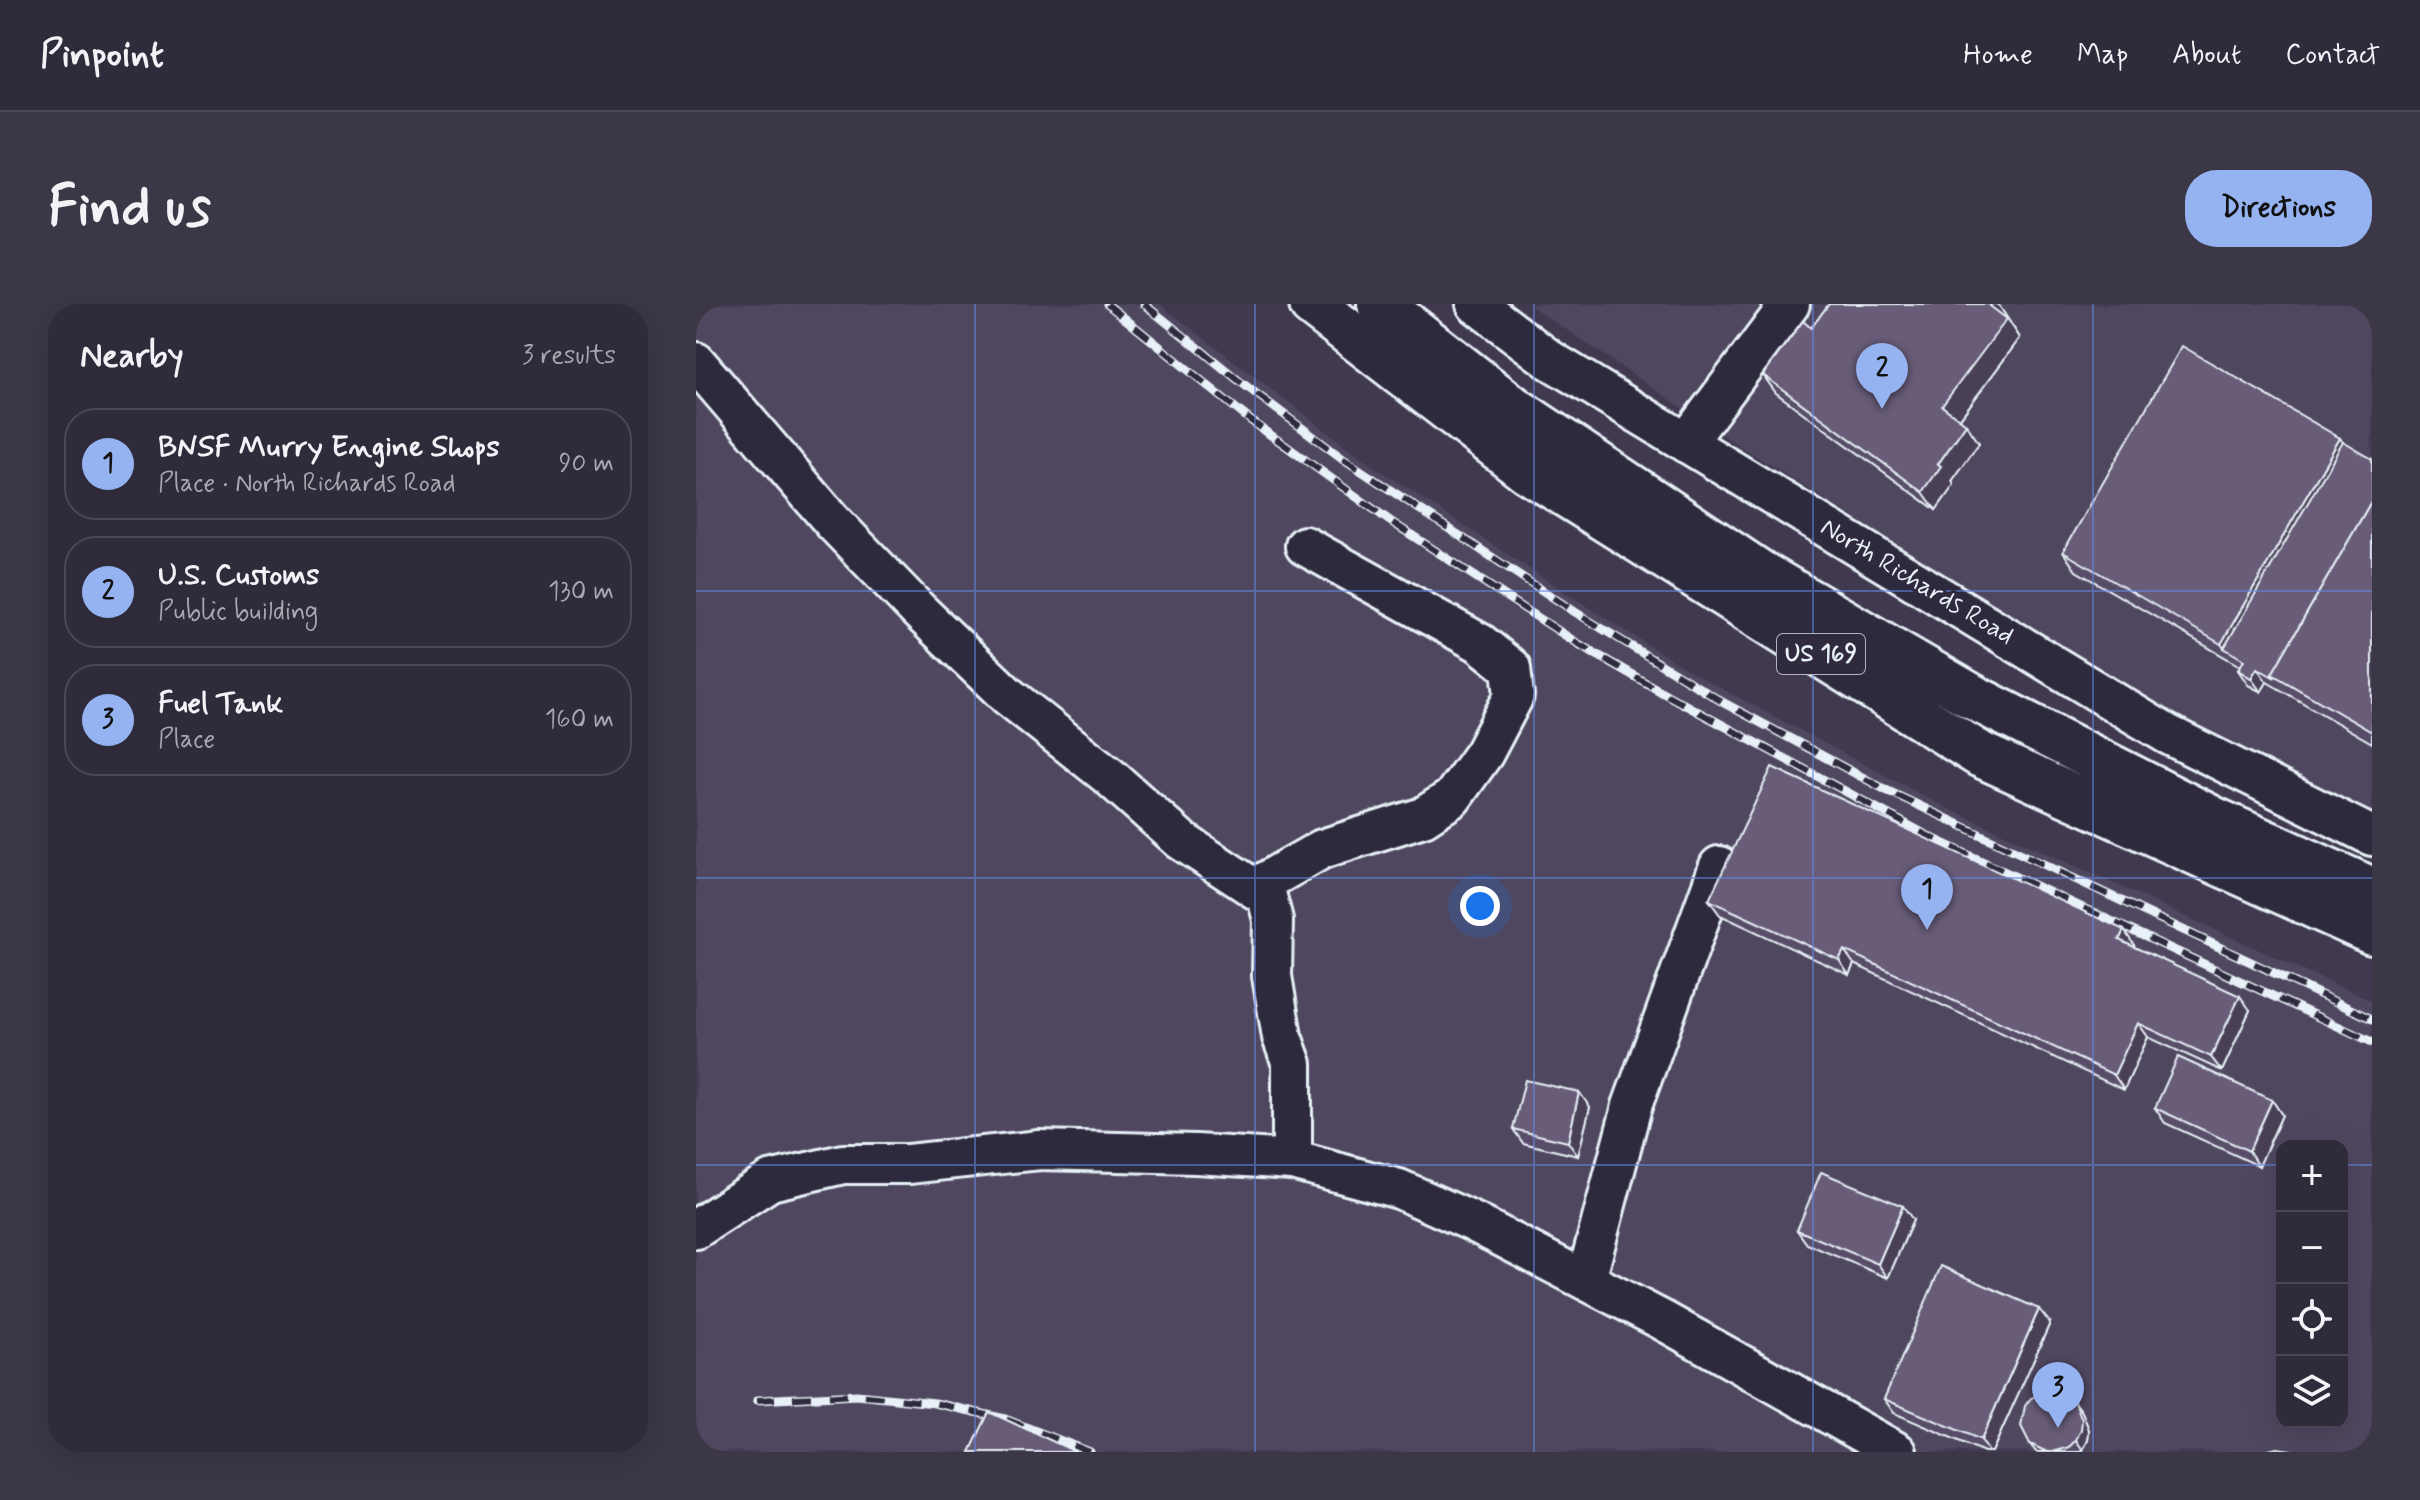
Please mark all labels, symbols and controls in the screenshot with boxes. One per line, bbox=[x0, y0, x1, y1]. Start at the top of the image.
text: Pinpoint bbox=[40, 31, 164, 80]
text: Home bbox=[1963, 37, 2033, 74]
text: Map bbox=[2077, 37, 2128, 74]
text: About bbox=[2172, 37, 2241, 74]
text: Contact bbox=[2285, 37, 2380, 74]
button: Directions bbox=[2185, 170, 2372, 247]
text: Find us bbox=[48, 172, 211, 245]
text: Nearby bbox=[80, 334, 184, 379]
text: 3 results bbox=[522, 339, 616, 373]
pin: 2 bbox=[1856, 343, 1908, 409]
text: BNSF Murry Engine Shops bbox=[158, 428, 500, 467]
text: 1 bbox=[102, 447, 114, 481]
text: 90 m bbox=[559, 447, 614, 481]
text: Place · North Richards Road bbox=[158, 467, 456, 501]
street label: North Richards Road bbox=[1814, 511, 2020, 653]
text: U.S. Customs bbox=[158, 556, 320, 595]
text: 2 bbox=[102, 575, 114, 609]
text: 130 m bbox=[548, 575, 614, 609]
text: Public building bbox=[158, 595, 318, 629]
road number: US 169 bbox=[1777, 634, 1865, 674]
text: Fuel Tank bbox=[158, 684, 283, 723]
text: 3 bbox=[102, 703, 114, 737]
text: 160 m bbox=[545, 703, 614, 737]
text: Place bbox=[158, 723, 215, 757]
pin: 1 bbox=[1901, 864, 1953, 930]
your location bbox=[1460, 886, 1500, 926]
map controls bbox=[2276, 1140, 2348, 1428]
button: + bbox=[2276, 1140, 2348, 1212]
button: − bbox=[2276, 1212, 2348, 1284]
button: locate bbox=[2276, 1284, 2348, 1356]
button: layers bbox=[2276, 1356, 2348, 1428]
pin: 3 bbox=[2032, 1362, 2084, 1428]

